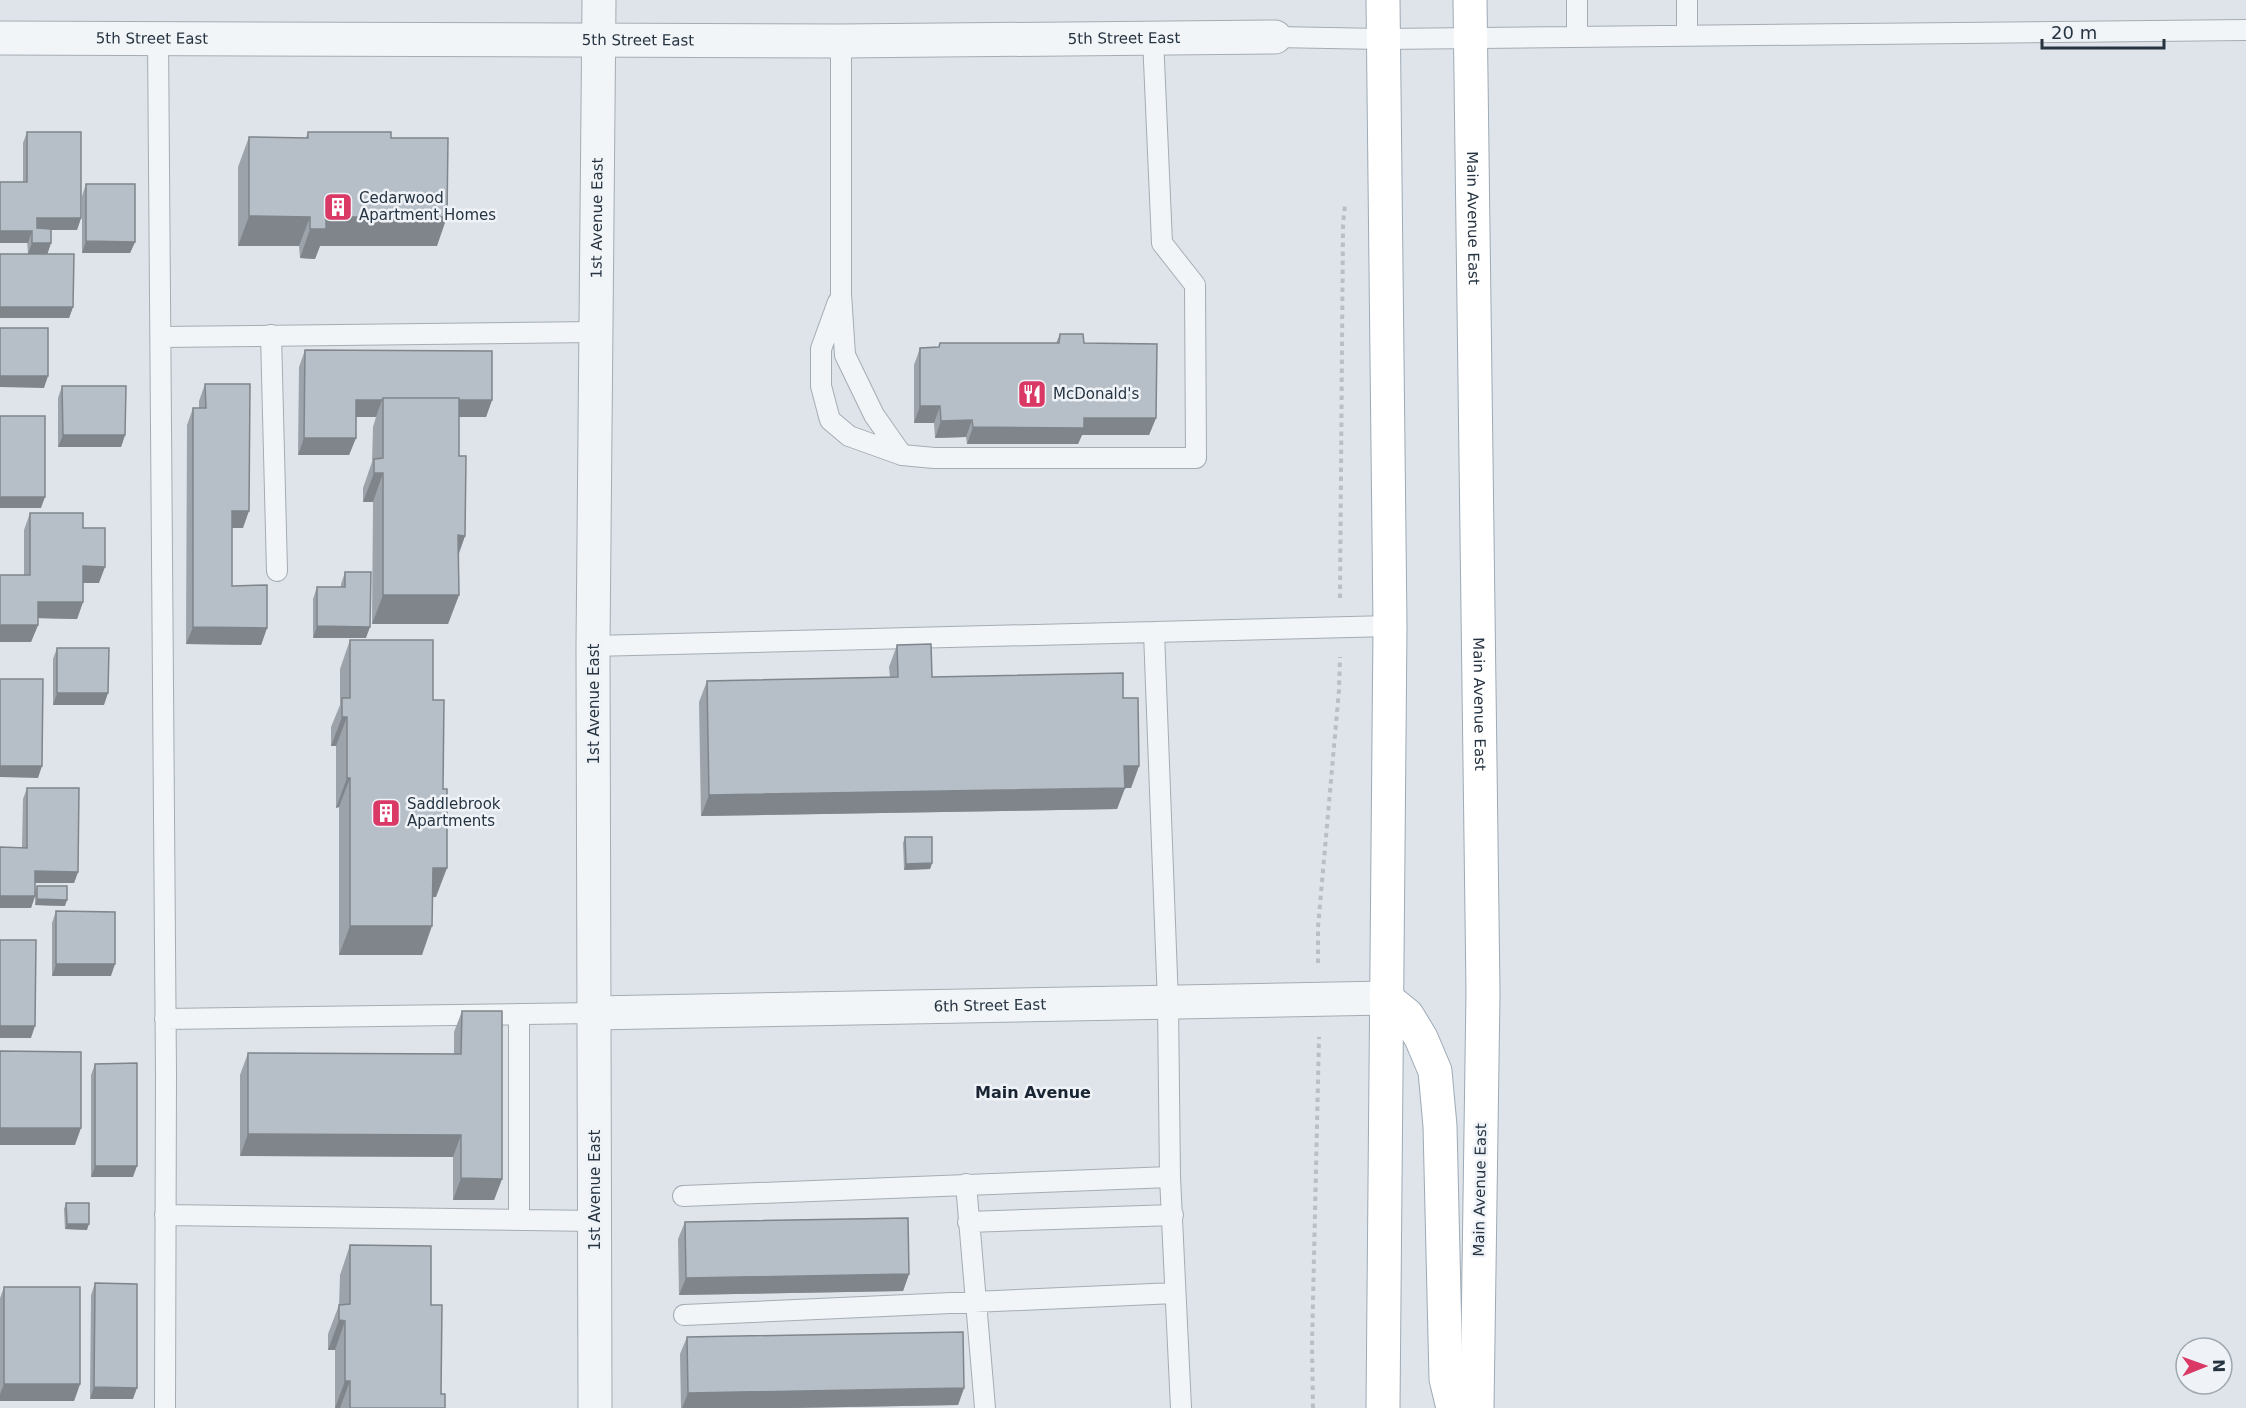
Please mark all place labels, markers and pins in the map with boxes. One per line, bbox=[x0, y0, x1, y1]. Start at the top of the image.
place label: Cedarwood Apartment Homes bbox=[359, 189, 496, 224]
building icon: Cedarwood Apartment Homes bbox=[322, 191, 354, 223]
restaurant icon: McDonald's bbox=[1016, 378, 1048, 410]
place label: McDonald's bbox=[1053, 385, 1139, 403]
place label: Saddlebrook Apartments bbox=[407, 795, 501, 830]
building icon: Saddlebrook Apartments bbox=[370, 797, 402, 829]

